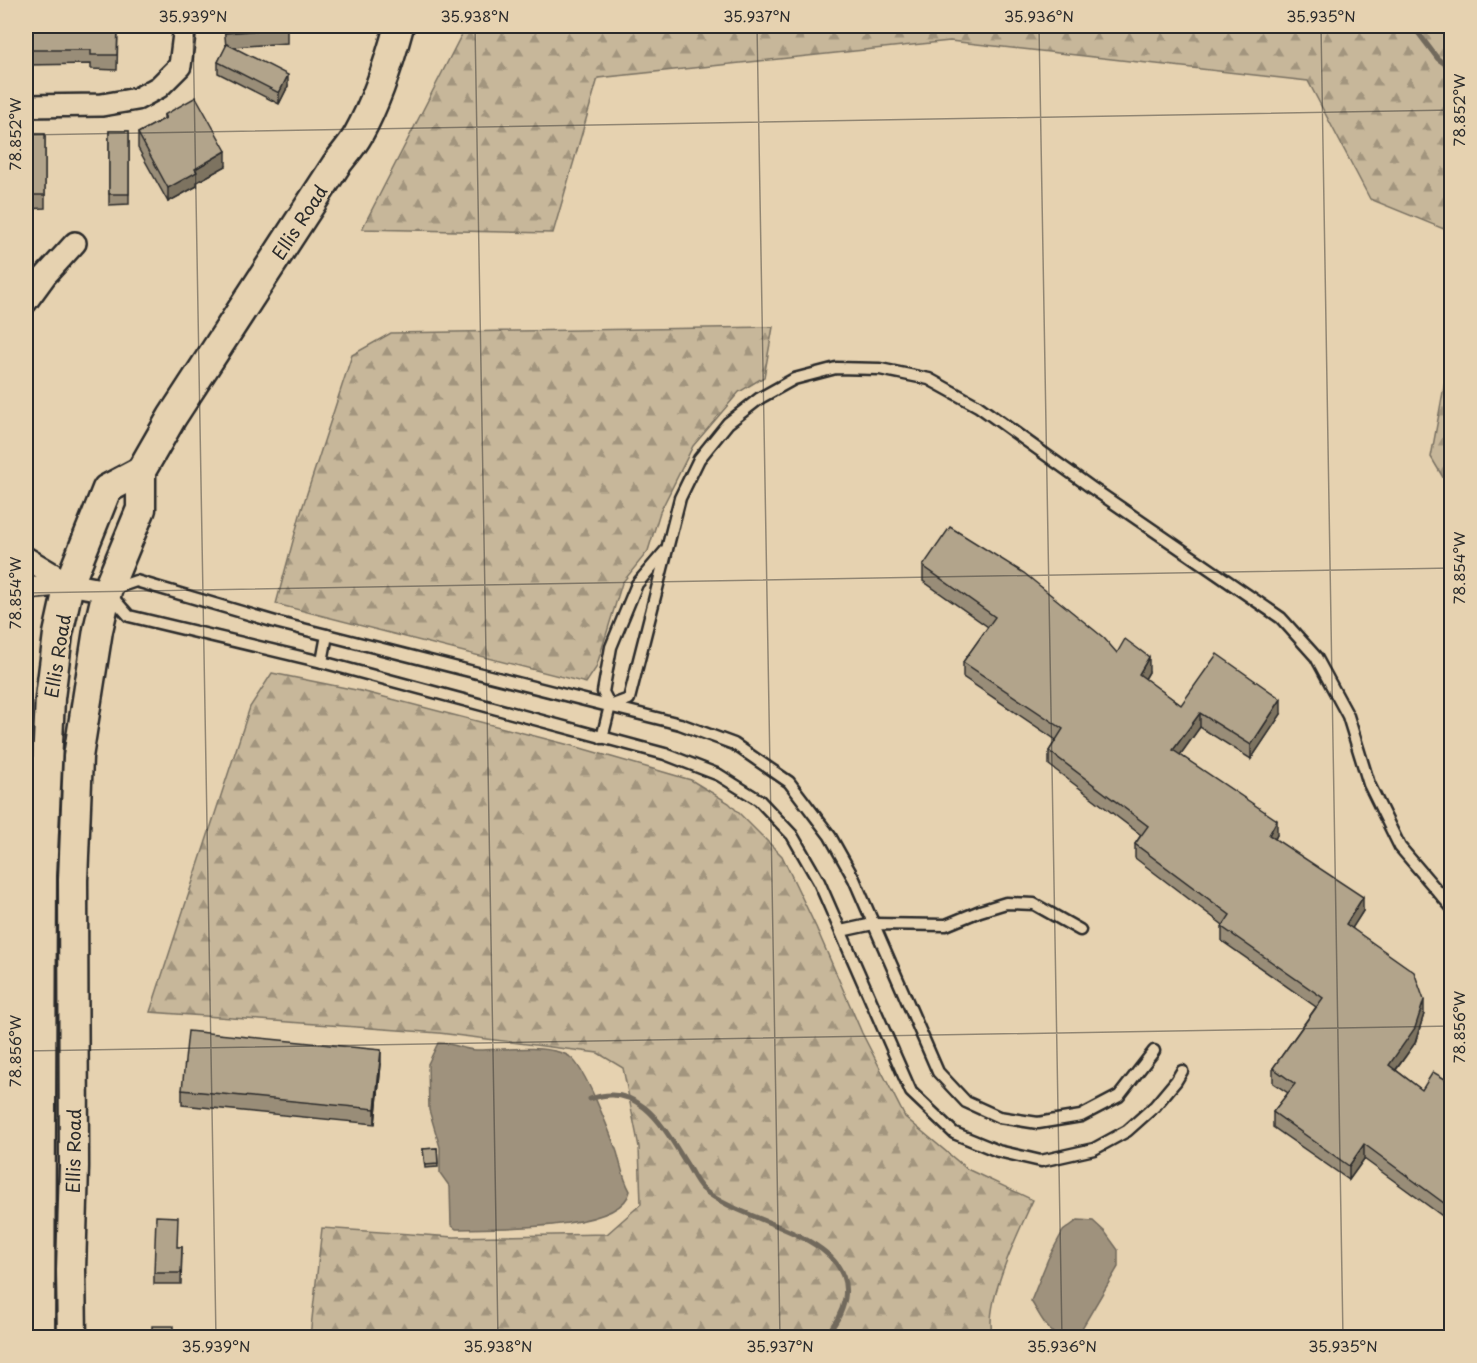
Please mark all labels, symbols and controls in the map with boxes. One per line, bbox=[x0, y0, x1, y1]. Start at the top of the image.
text: 35.939°N bbox=[158, 4, 228, 27]
text: 35.938°N bbox=[440, 4, 510, 27]
text: 35.937°N bbox=[723, 4, 791, 27]
text: 35.936°N bbox=[1004, 4, 1074, 27]
text: 35.935°N bbox=[1286, 4, 1356, 27]
text: 78.852°W bbox=[1447, 73, 1470, 146]
text: 78.852°W bbox=[3, 97, 26, 170]
street label: Ellis Road bbox=[265, 179, 333, 265]
text: 78.854°W bbox=[1447, 531, 1470, 604]
text: 78.854°W bbox=[3, 556, 26, 629]
street label: Ellis Road bbox=[37, 612, 77, 700]
text: 78.856°W bbox=[1447, 990, 1470, 1063]
text: 78.856°W bbox=[3, 1014, 26, 1087]
street label: Ellis Road bbox=[59, 1108, 87, 1194]
text: 35.939°N bbox=[181, 1334, 251, 1357]
text: 35.938°N bbox=[463, 1334, 533, 1357]
text: 35.937°N bbox=[746, 1334, 814, 1357]
text: 35.936°N bbox=[1027, 1334, 1097, 1357]
text: 35.935°N bbox=[1308, 1334, 1378, 1357]

